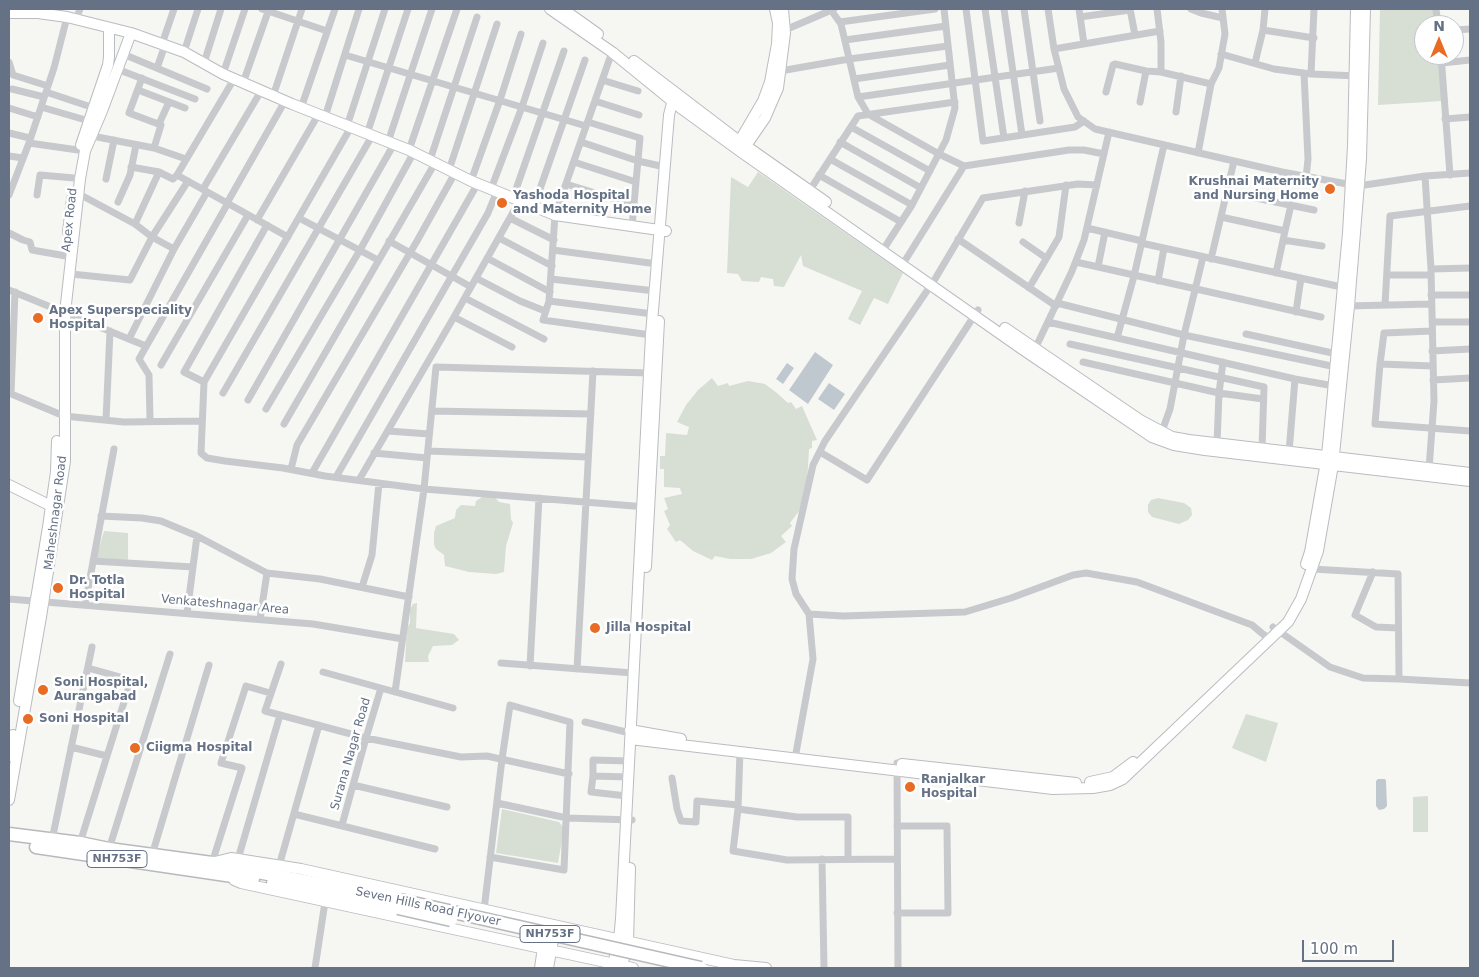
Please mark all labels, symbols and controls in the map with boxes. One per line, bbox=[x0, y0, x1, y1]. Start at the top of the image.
north arrow bbox=[1414, 15, 1464, 65]
text: N bbox=[1433, 18, 1445, 34]
place label: Krushnai Maternity and Nursing Home bbox=[1189, 175, 1319, 203]
marker: Krushnai Maternity and Nursing Home bbox=[1323, 182, 1337, 196]
street label: Apex Road bbox=[59, 187, 81, 253]
place label: Yashoda Hospital and Maternity Home bbox=[513, 189, 652, 217]
marker: Yashoda Hospital and Maternity Home bbox=[495, 196, 509, 210]
place label: Apex Superspeciality Hospital bbox=[49, 304, 192, 332]
marker: Apex Superspeciality Hospital bbox=[31, 311, 45, 325]
street label: Maheshnagar Road bbox=[42, 455, 70, 571]
place label: Dr. Totla Hospital bbox=[69, 574, 125, 602]
marker: Dr. Totla Hospital bbox=[51, 581, 65, 595]
street label: Venkateshnagar Area bbox=[160, 592, 290, 618]
marker: Jilla Hospital bbox=[588, 621, 602, 635]
place label: Jilla Hospital bbox=[606, 621, 691, 635]
place label: Soni Hospital, Aurangabad bbox=[54, 676, 148, 704]
marker: Soni Hospital, Aurangabad bbox=[36, 683, 50, 697]
street label: Surana Nagar Road bbox=[328, 696, 374, 812]
marker: Soni Hospital bbox=[21, 712, 35, 726]
place label: Soni Hospital bbox=[39, 712, 129, 726]
marker: Ciigma Hospital bbox=[128, 741, 142, 755]
place label: Ciigma Hospital bbox=[146, 741, 252, 755]
place label: Ranjalkar Hospital bbox=[921, 773, 985, 801]
marker: Ranjalkar Hospital bbox=[903, 780, 917, 794]
road number: NH753F bbox=[87, 851, 147, 868]
street label: Seven Hills Road Flyover bbox=[354, 885, 502, 929]
road number: NH753F bbox=[520, 926, 580, 942]
scale bar bbox=[1304, 930, 1396, 962]
text: 100 m bbox=[1310, 940, 1358, 958]

